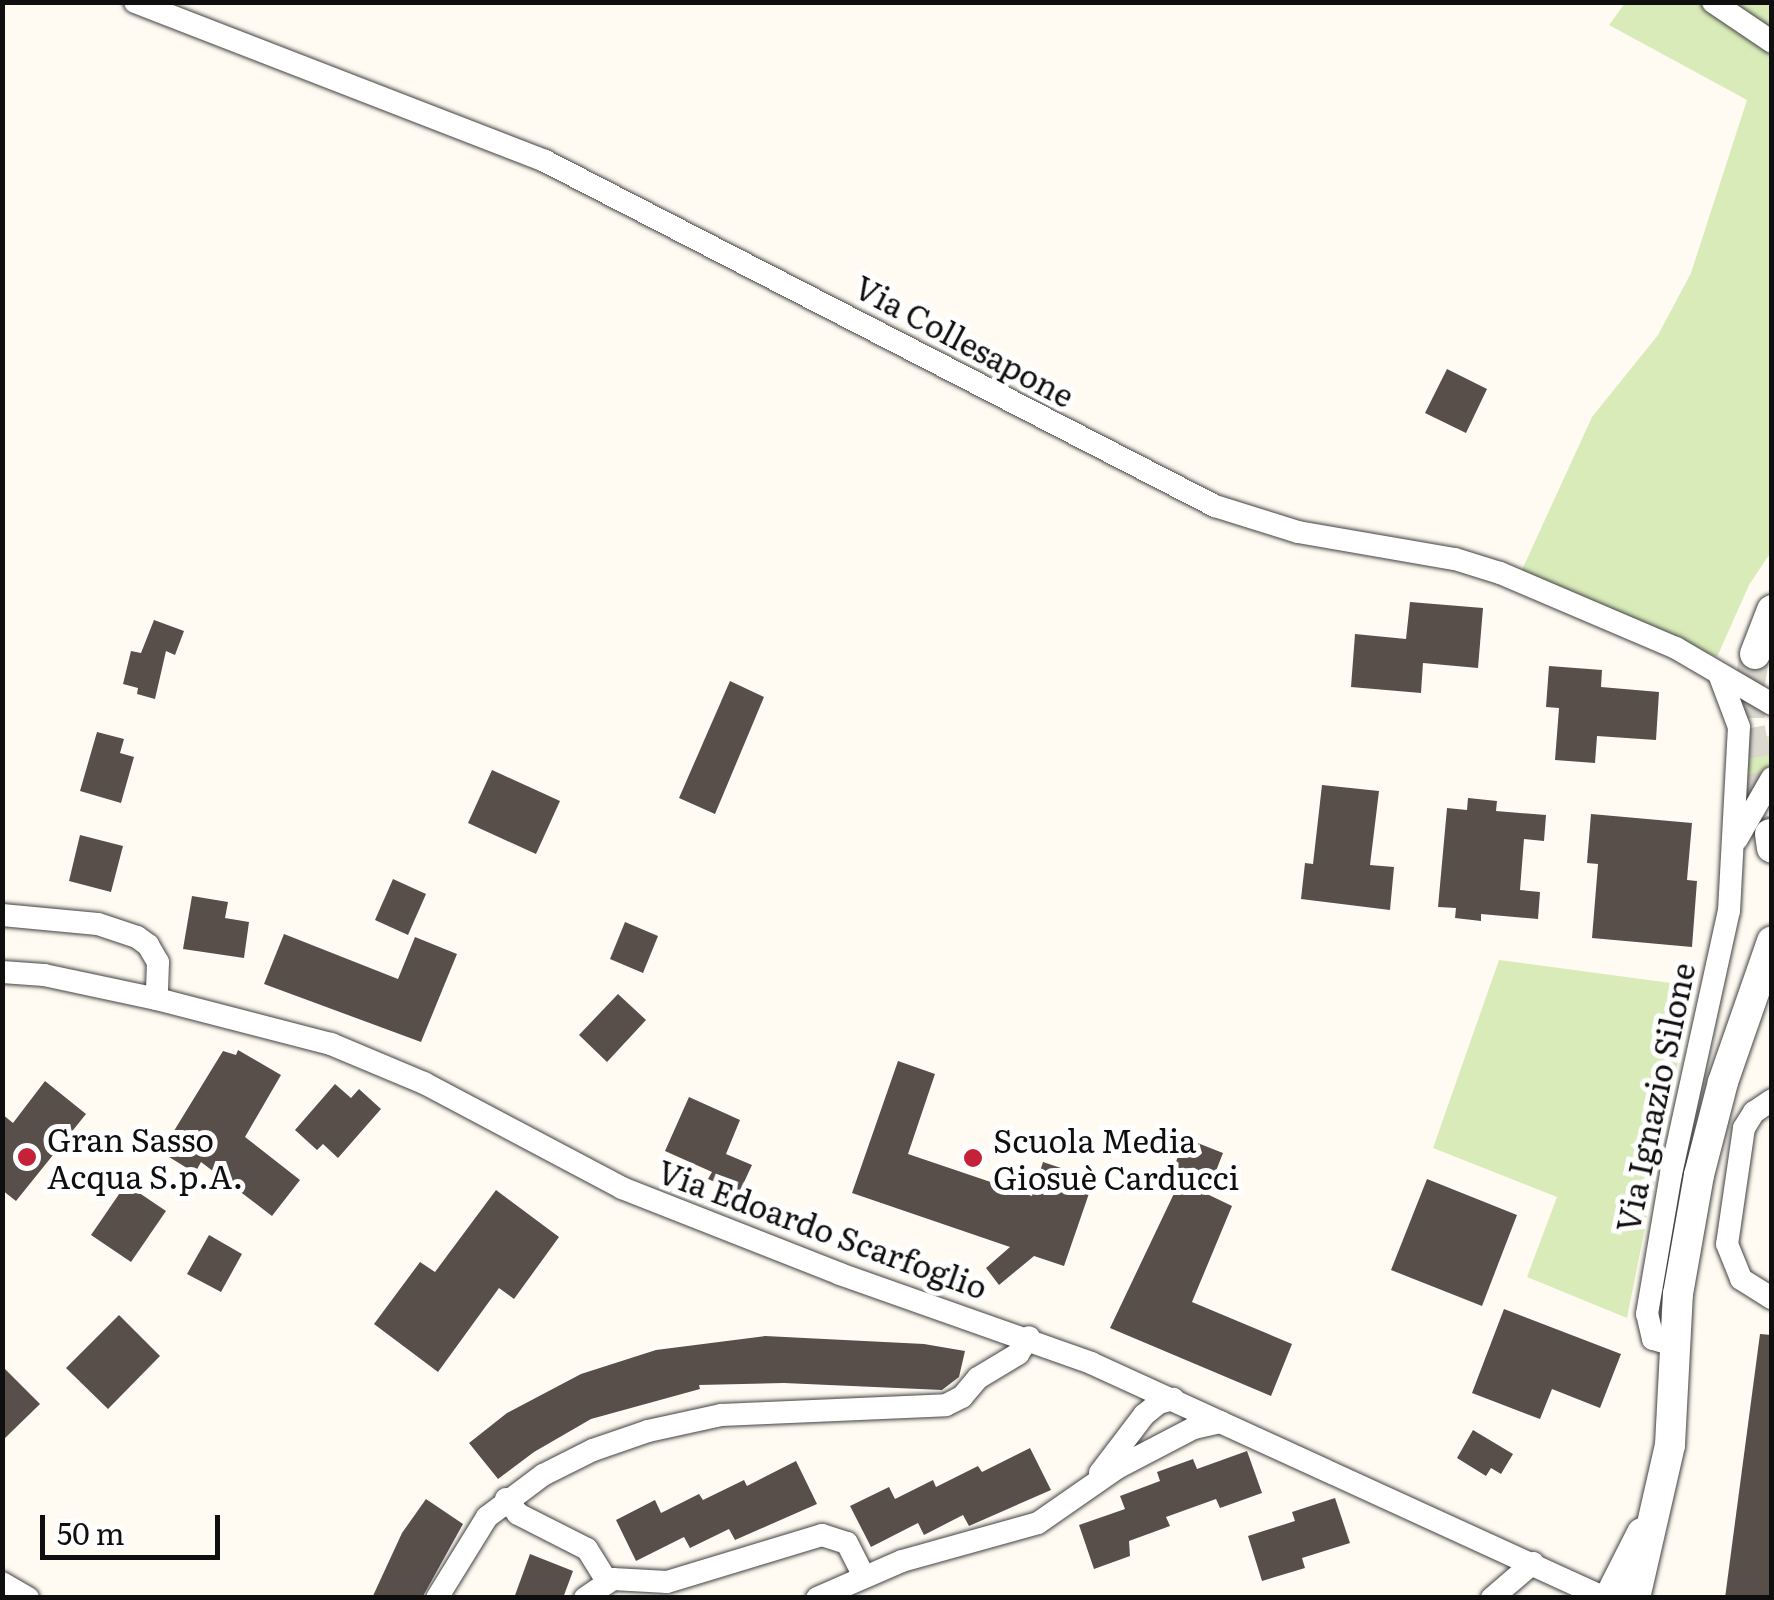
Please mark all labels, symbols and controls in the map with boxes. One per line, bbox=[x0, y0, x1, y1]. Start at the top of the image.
street label: Via Collesapone bbox=[849, 266, 1081, 414]
street label: Via Ignazio Silone bbox=[1607, 959, 1701, 1235]
place label: Gran Sasso Acqua S.p.A. bbox=[47, 1120, 243, 1195]
place label: Scuola Media Giosuè Carducci bbox=[993, 1121, 1239, 1196]
marker: Gran Sasso Acqua S.p.A. bbox=[16, 1146, 38, 1168]
marker: Scuola Media Giosuè Carducci bbox=[962, 1147, 984, 1169]
street label: Via Edoardo Scarfoglio bbox=[653, 1151, 993, 1305]
scale bar bbox=[45, 1495, 225, 1557]
text: 50 m bbox=[57, 1510, 125, 1554]

